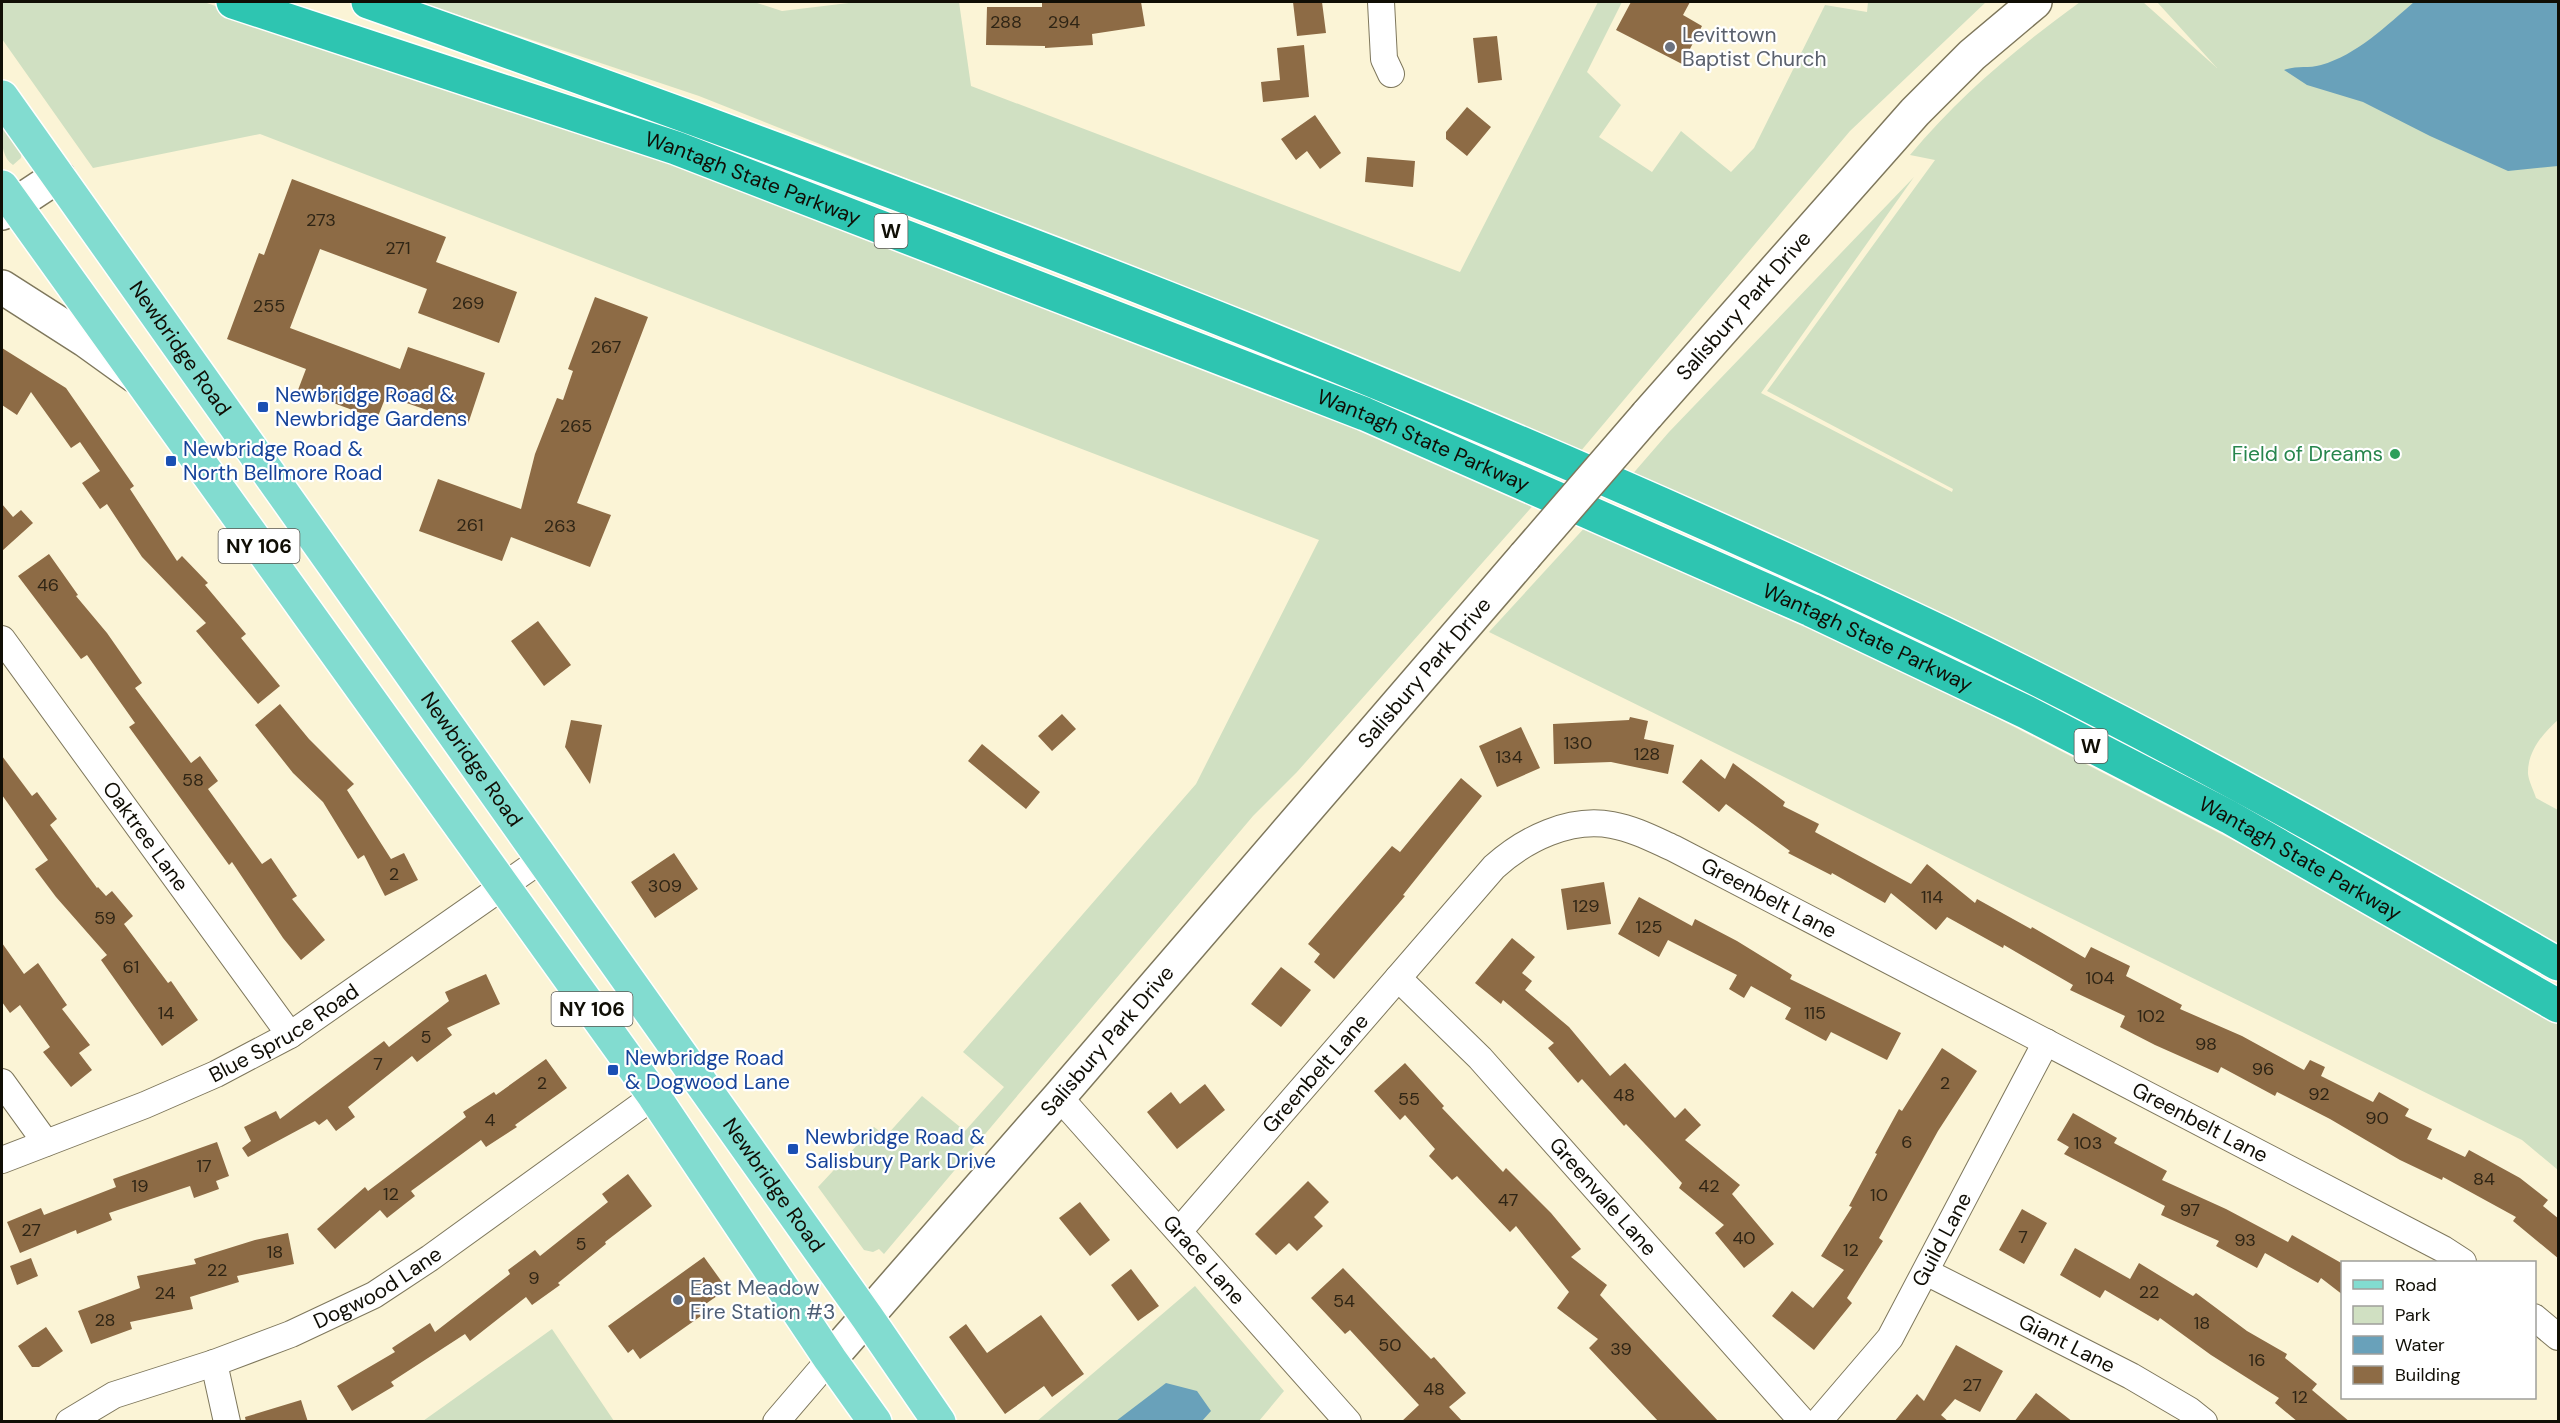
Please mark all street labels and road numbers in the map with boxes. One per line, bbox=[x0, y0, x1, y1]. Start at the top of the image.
street label: Wantagh State Parkway bbox=[641, 125, 865, 232]
road number: W bbox=[874, 214, 908, 248]
street label: Salisbury Park Drive bbox=[1670, 225, 1818, 386]
street label: Newbridge Road bbox=[123, 275, 238, 421]
street label: Wantagh State Parkway bbox=[1313, 383, 1534, 499]
road number: NY 106 bbox=[218, 529, 300, 563]
street label: Wantagh State Parkway bbox=[1758, 576, 1977, 699]
street label: Salisbury Park Drive bbox=[1352, 591, 1497, 754]
street label: Newbridge Road bbox=[414, 686, 529, 832]
road number: W bbox=[2074, 729, 2108, 763]
street label: Oaktree Lane bbox=[96, 776, 195, 897]
street label: Wantagh State Parkway bbox=[2194, 790, 2407, 927]
street label: Greenbelt Lane bbox=[1696, 851, 1842, 945]
street label: Salisbury Park Drive bbox=[1034, 959, 1180, 1122]
street label: Blue Spruce Road bbox=[204, 977, 364, 1089]
road number: NY 106 bbox=[552, 992, 632, 1026]
street label: Greenbelt Lane bbox=[1256, 1008, 1375, 1139]
street label: Greenbelt Lane bbox=[2127, 1076, 2273, 1169]
street label: Newbridge Road bbox=[716, 1112, 831, 1258]
street label: Greenvale Lane bbox=[1543, 1131, 1663, 1262]
street label: Guild Lane bbox=[1906, 1187, 1978, 1292]
street label: Grace Lane bbox=[1156, 1209, 1251, 1311]
street label: Dogwood Lane bbox=[309, 1240, 448, 1336]
street label: Giant Lane bbox=[2014, 1307, 2120, 1380]

